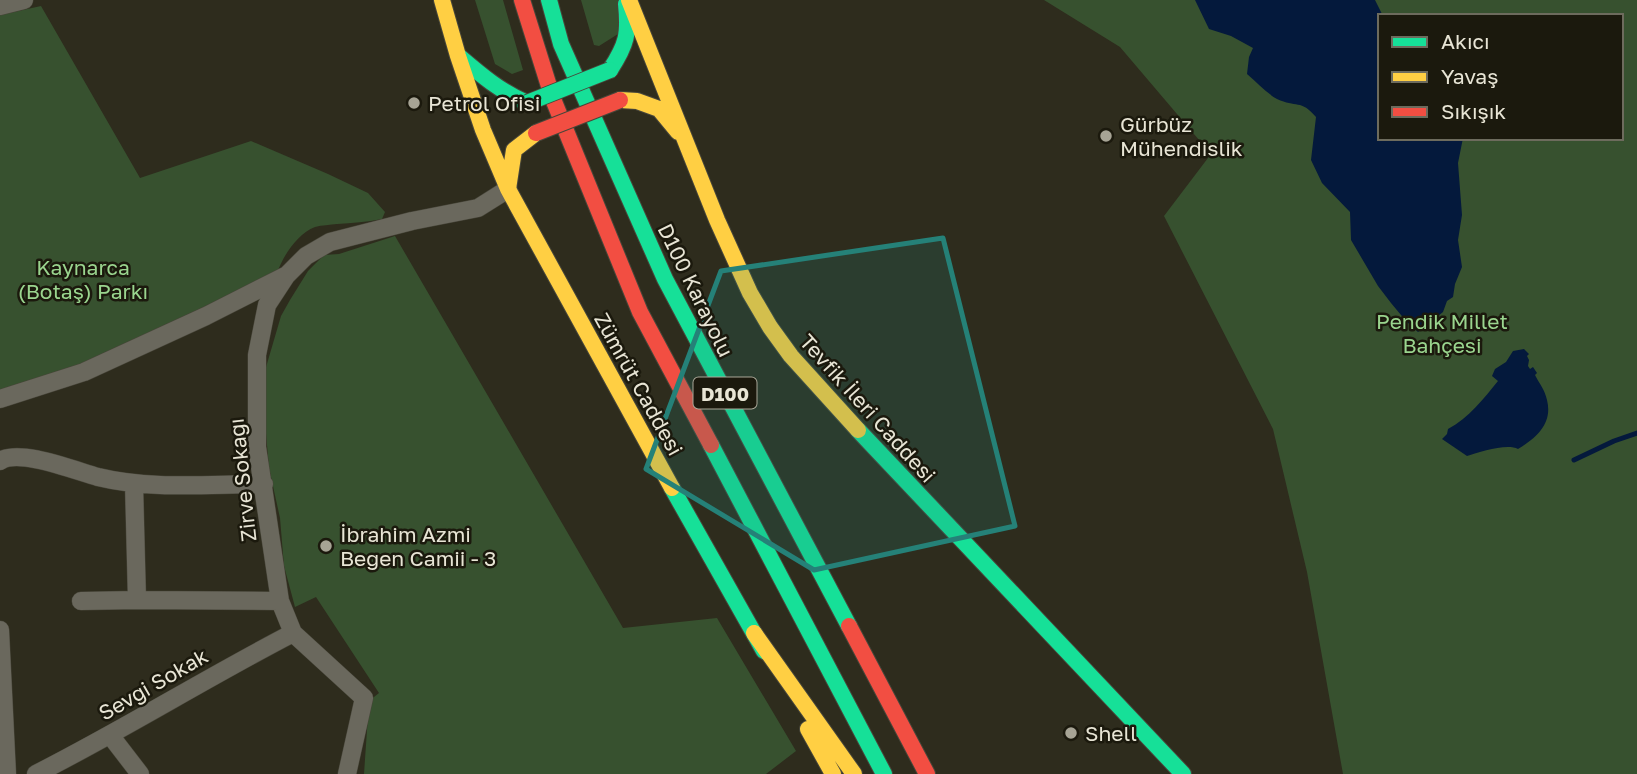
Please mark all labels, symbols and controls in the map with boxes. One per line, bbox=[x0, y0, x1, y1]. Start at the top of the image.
legend bbox=[1378, 14, 1623, 140]
text: Akıcı bbox=[1441, 28, 1490, 54]
text: Yavaş bbox=[1441, 63, 1498, 89]
place label: Petrol Ofisi bbox=[428, 90, 540, 116]
marker: Petrol Ofisi bbox=[406, 95, 422, 111]
text: Sıkışık bbox=[1441, 98, 1506, 124]
place label: Gürbüz Mühendislik bbox=[1120, 111, 1243, 161]
marker: Gürbüz Mühendislik bbox=[1098, 128, 1114, 144]
street label: D100 Karayolu bbox=[653, 219, 739, 361]
park label: Kaynarca (Botaş) Parkı bbox=[18, 254, 148, 304]
street label: Zümrüt Caddesi bbox=[589, 308, 689, 460]
park label: Pendik Millet Bahçesi bbox=[1376, 308, 1508, 358]
street label: Tevfik İleri Caddesi bbox=[795, 328, 941, 488]
road number: D100 bbox=[694, 378, 756, 408]
street label: Zirve Sokağı bbox=[223, 417, 261, 543]
place label: İbrahim Azmi Beğen Camii - 3 bbox=[340, 521, 496, 571]
marker: İbrahim Azmi Beğen Camii - 3 bbox=[318, 538, 334, 554]
street label: Sevgi Sokak bbox=[94, 642, 212, 726]
place label: Shell bbox=[1085, 720, 1137, 746]
marker: Shell bbox=[1063, 725, 1079, 741]

